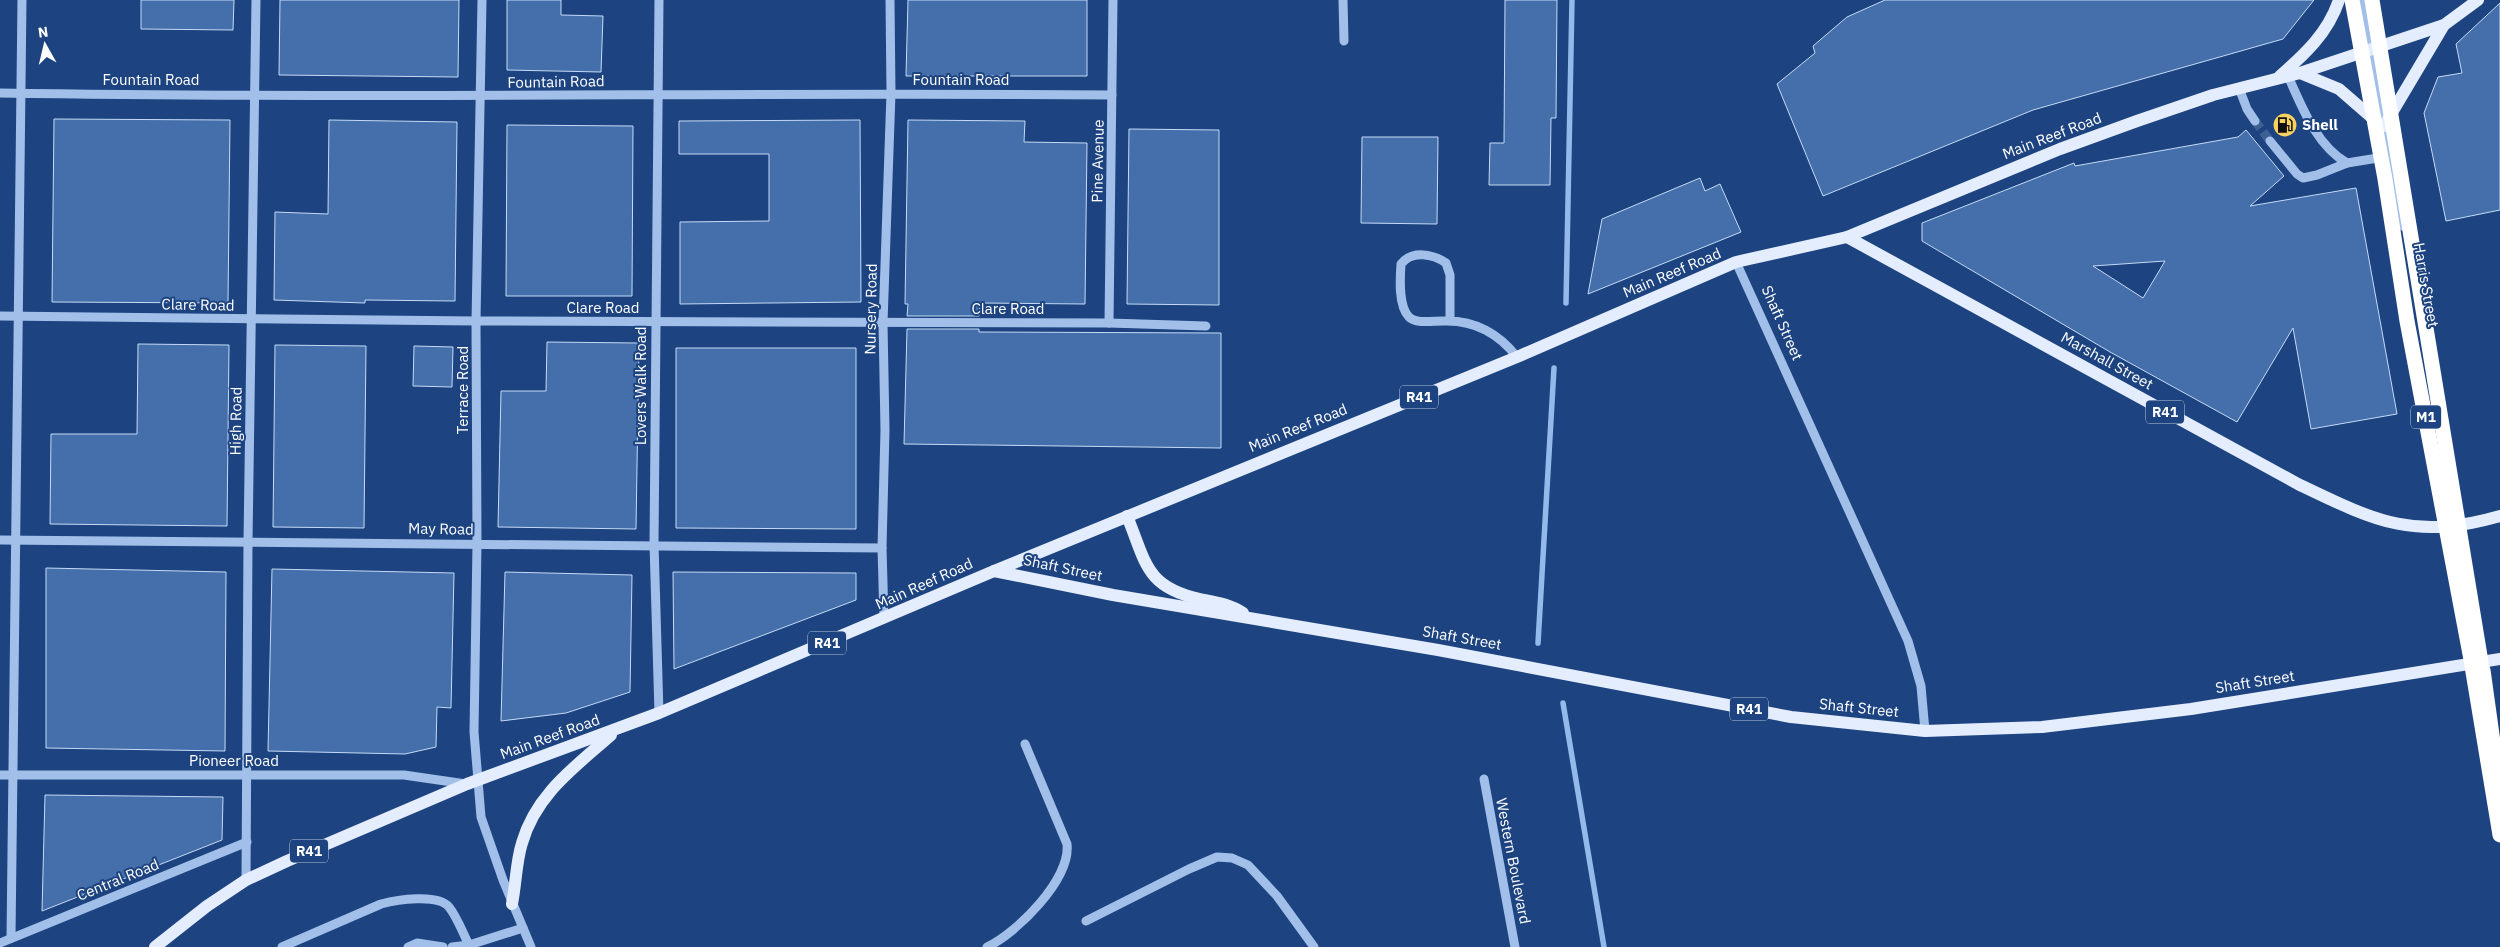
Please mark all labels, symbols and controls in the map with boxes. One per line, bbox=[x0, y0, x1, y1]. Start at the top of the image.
north arrow bbox=[20, 20, 70, 70]
text: N bbox=[37, 23, 49, 42]
street label: Fountain Road bbox=[102, 70, 200, 89]
street label: Fountain Road bbox=[912, 70, 1010, 89]
street label: Fountain Road bbox=[507, 71, 605, 92]
street label: Main Reef Road bbox=[2000, 108, 2104, 163]
fuel station icon: Shell bbox=[2272, 112, 2298, 138]
place label: Shell bbox=[2302, 115, 2338, 134]
street label: Pine Avenue bbox=[1087, 119, 1108, 203]
street label: Harris Street bbox=[2410, 241, 2443, 329]
street label: Main Reef Road bbox=[1620, 243, 1724, 302]
street label: Nursery Road bbox=[860, 263, 881, 355]
street label: Shaft Street bbox=[1757, 282, 1807, 363]
street label: Clare Road bbox=[161, 294, 235, 315]
street label: Clare Road bbox=[566, 298, 640, 317]
street label: Clare Road bbox=[971, 299, 1045, 318]
street label: Lovers Walk Road bbox=[631, 327, 650, 445]
street label: Marshall Street bbox=[2058, 327, 2157, 394]
street label: Terrace Road bbox=[453, 346, 472, 434]
street label: High Road bbox=[225, 386, 246, 456]
road number: R41 bbox=[1400, 386, 1438, 408]
street label: Main Reef Road bbox=[1246, 399, 1350, 456]
road number: R41 bbox=[2146, 401, 2184, 424]
road number: M1 bbox=[2411, 406, 2441, 428]
street label: May Road bbox=[408, 518, 474, 539]
street label: Shaft Street bbox=[1022, 550, 1104, 585]
street label: Main Reef Road bbox=[872, 554, 976, 614]
street label: Shaft Street bbox=[1421, 621, 1503, 654]
road number: R41 bbox=[808, 632, 846, 654]
street label: Shaft Street bbox=[2214, 666, 2296, 697]
street label: Shaft Street bbox=[1818, 694, 1900, 721]
road number: R41 bbox=[1730, 698, 1768, 721]
street label: Main Reef Road bbox=[497, 710, 602, 763]
street label: Pioneer Road bbox=[189, 751, 279, 770]
street label: Western Boulevard bbox=[1492, 796, 1535, 925]
road number: R41 bbox=[290, 839, 328, 862]
street label: Central Road bbox=[74, 854, 162, 905]

